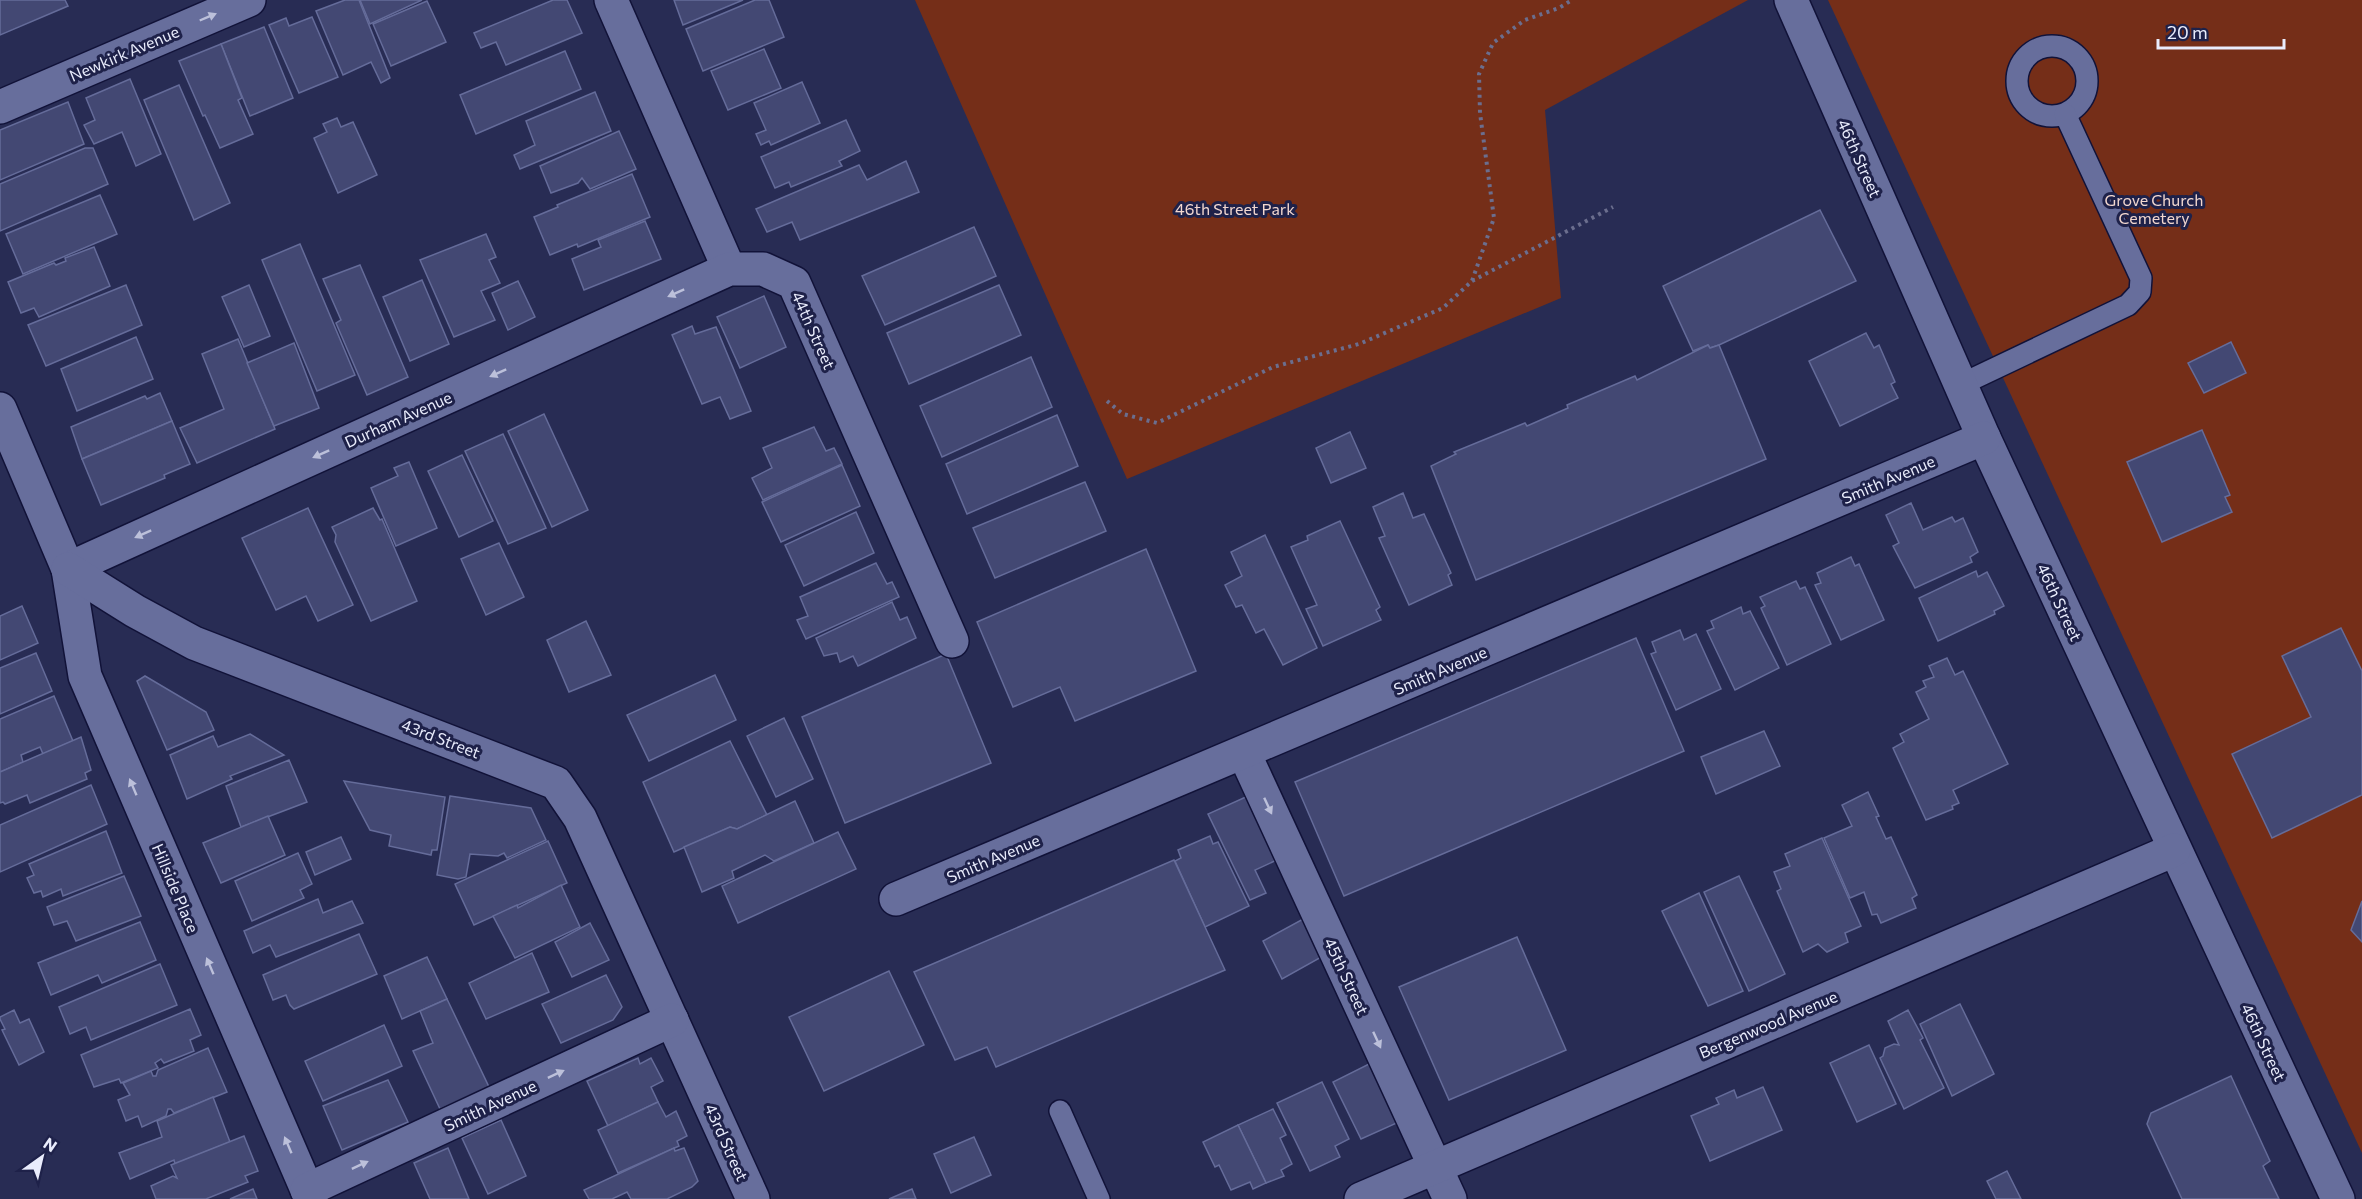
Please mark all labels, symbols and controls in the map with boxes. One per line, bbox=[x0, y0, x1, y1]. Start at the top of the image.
one-way arrow bbox=[200, 12, 218, 22]
scale bar bbox=[2158, 12, 2284, 50]
street label: Newkirk Avenue bbox=[66, 21, 182, 85]
text: 20 m bbox=[2167, 21, 2208, 43]
street label: 46th Street bbox=[1834, 116, 1886, 200]
park label: Grove Church Cemetery bbox=[2105, 190, 2203, 227]
park label: 46th Street Park bbox=[1175, 199, 1295, 218]
street label: 44th Street bbox=[788, 288, 840, 372]
one-way arrow bbox=[667, 289, 685, 298]
one-way arrow bbox=[490, 369, 507, 378]
street label: Durham Avenue bbox=[342, 387, 454, 451]
one-way arrow bbox=[312, 449, 329, 458]
street label: Smith Avenue bbox=[1838, 451, 1938, 507]
one-way arrow bbox=[135, 530, 152, 539]
street label: 46th Street bbox=[2034, 560, 2086, 644]
street label: Smith Avenue bbox=[1390, 642, 1490, 698]
street label: 43rd Street bbox=[399, 714, 483, 762]
one-way arrow bbox=[128, 778, 138, 796]
one-way arrow bbox=[1264, 798, 1273, 815]
street label: Smith Avenue bbox=[943, 830, 1043, 886]
street label: Hillside Place bbox=[149, 840, 203, 936]
street label: 45th Street bbox=[1321, 934, 1373, 1018]
one-way arrow bbox=[206, 958, 215, 975]
street label: Bergenwood Avenue bbox=[1696, 986, 1840, 1062]
street label: 46th Street bbox=[2238, 1000, 2290, 1084]
one-way arrow bbox=[1372, 1032, 1382, 1050]
one-way arrow bbox=[548, 1069, 565, 1078]
street label: Smith Avenue bbox=[441, 1075, 539, 1135]
street label: 43rd Street bbox=[702, 1101, 753, 1184]
north arrow bbox=[12, 1127, 72, 1187]
text: N bbox=[40, 1133, 61, 1155]
one-way arrow bbox=[283, 1136, 293, 1154]
one-way arrow bbox=[352, 1160, 370, 1170]

